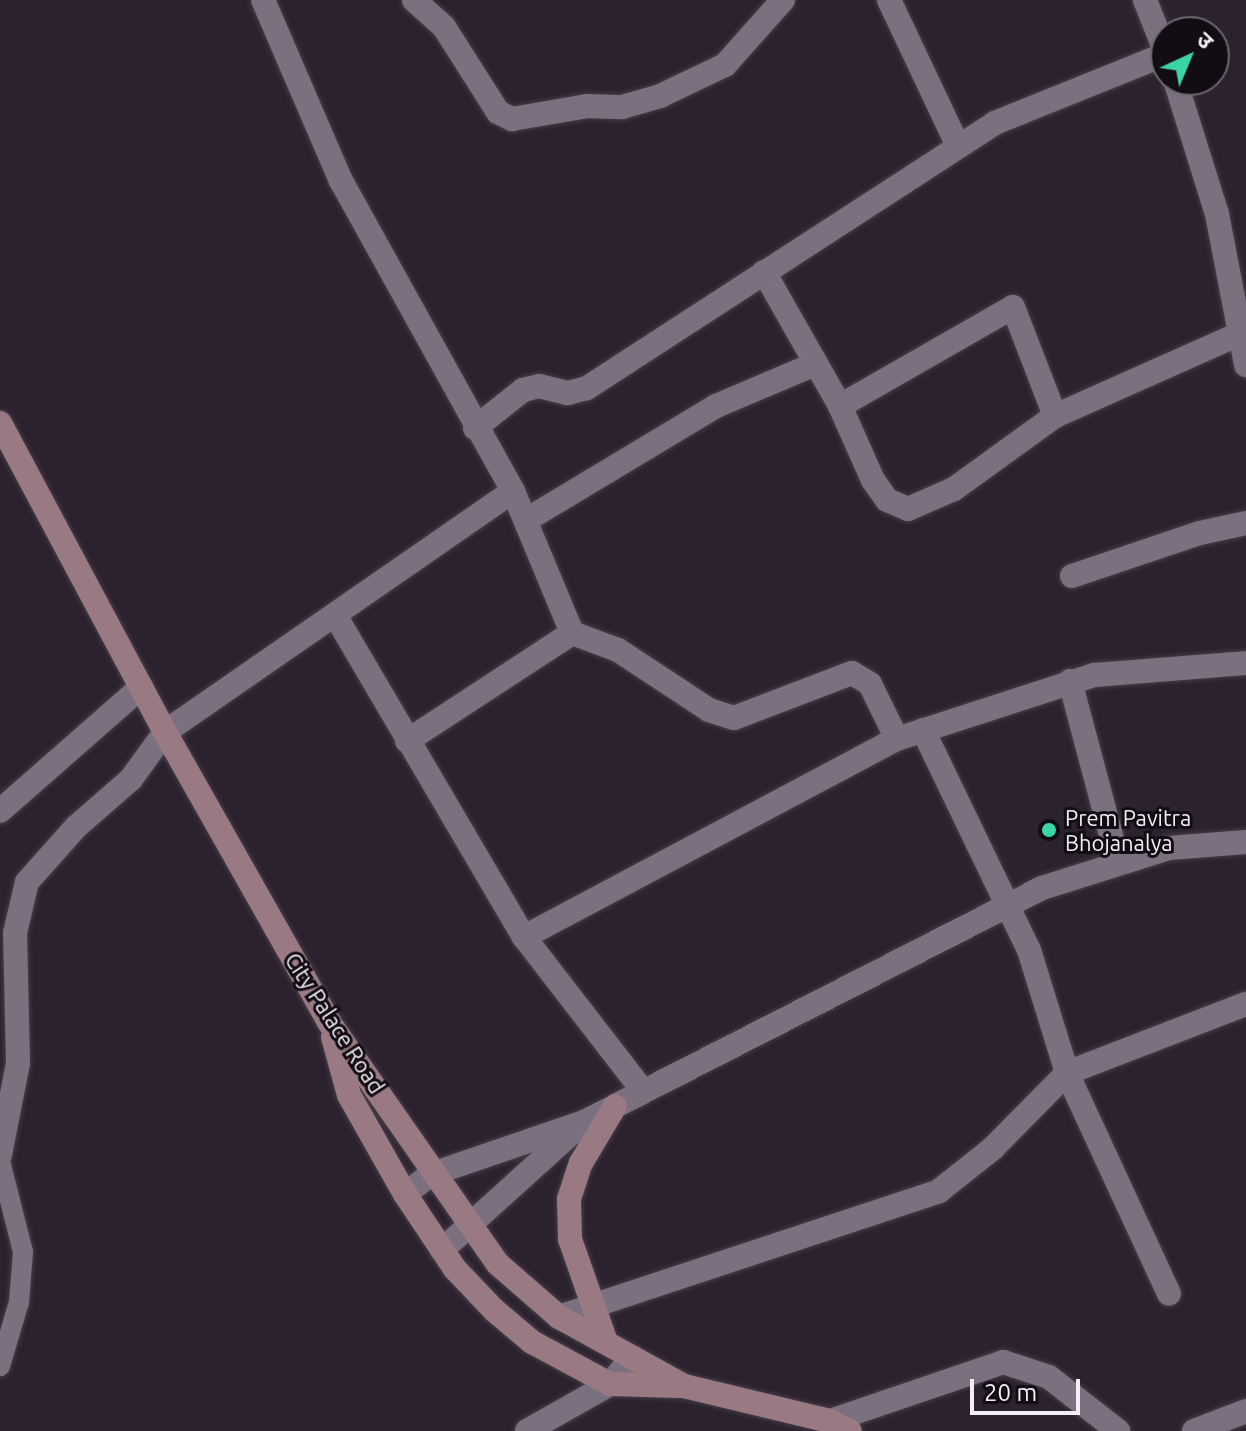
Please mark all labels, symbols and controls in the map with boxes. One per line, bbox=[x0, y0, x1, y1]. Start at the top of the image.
north arrow bbox=[1150, 16, 1230, 96]
text: उ bbox=[1192, 26, 1219, 53]
place label: Prem Pavitra Bhojanalya bbox=[1065, 804, 1191, 856]
marker: Prem Pavitra Bhojanalya bbox=[1040, 821, 1058, 839]
street label: City Palace Road bbox=[280, 948, 390, 1098]
scale bar bbox=[974, 1363, 1084, 1413]
text: 20 m bbox=[984, 1379, 1037, 1406]

